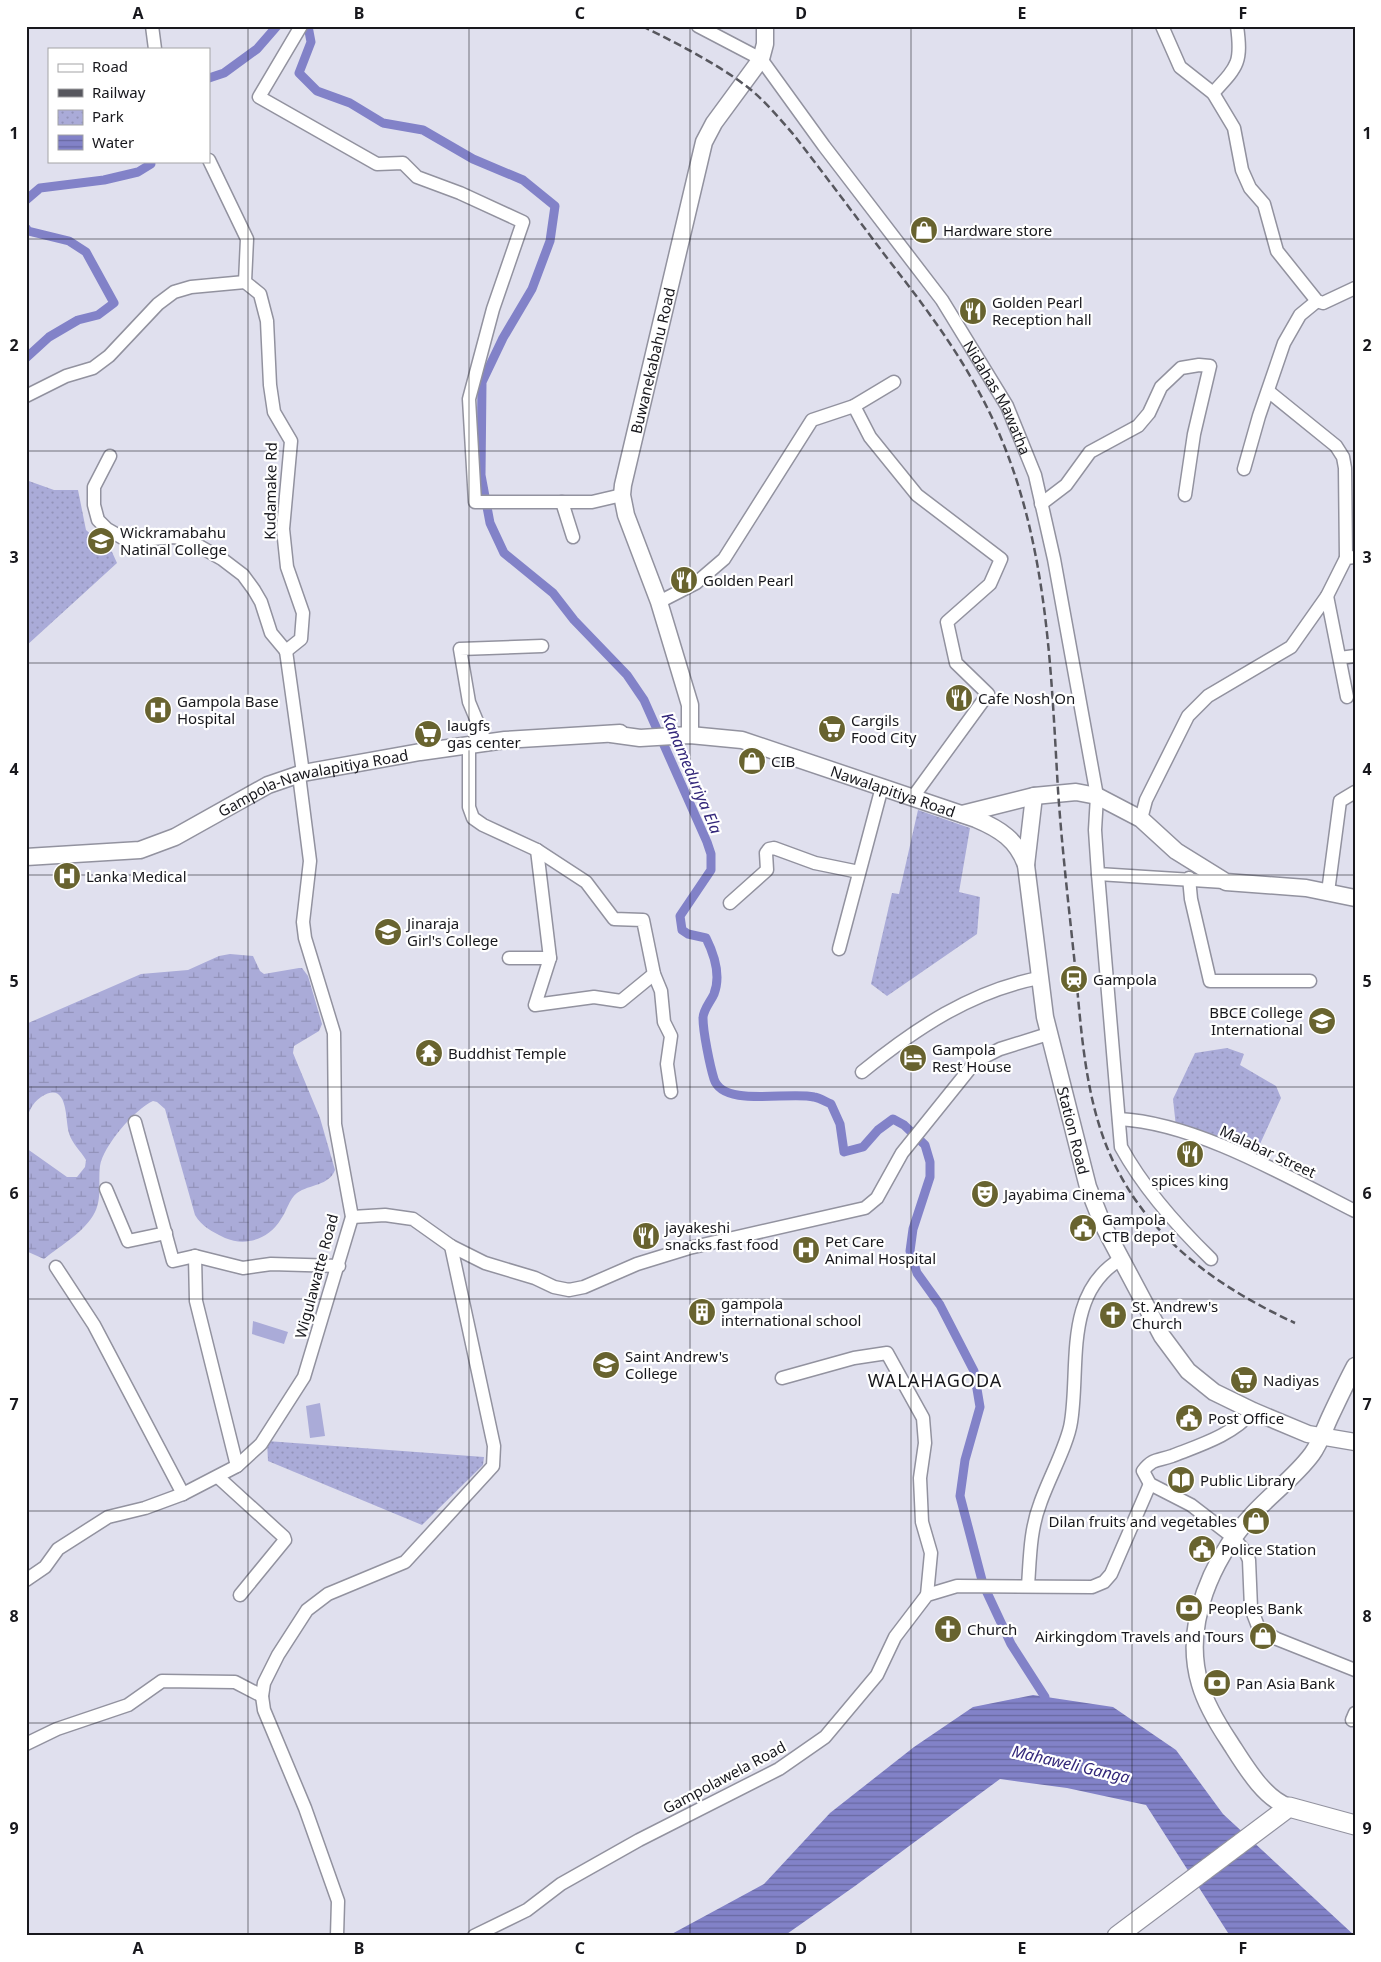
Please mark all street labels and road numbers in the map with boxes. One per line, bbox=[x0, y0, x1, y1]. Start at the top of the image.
street label: Buwanekabahu Road bbox=[625, 285, 679, 436]
street label: Nidahas Mawatha bbox=[959, 336, 1036, 458]
street label: Kudamake Rd bbox=[259, 442, 281, 540]
street label: Gampola-Nawalapitiya Road bbox=[214, 744, 410, 821]
street label: Nawalapitiya Road bbox=[828, 761, 958, 821]
street label: Station Road bbox=[1053, 1084, 1094, 1176]
street label: Malabar Street bbox=[1217, 1120, 1320, 1182]
street label: Wigulawatte Road bbox=[290, 1212, 342, 1340]
street label: Gampolawela Road bbox=[659, 1736, 789, 1818]

